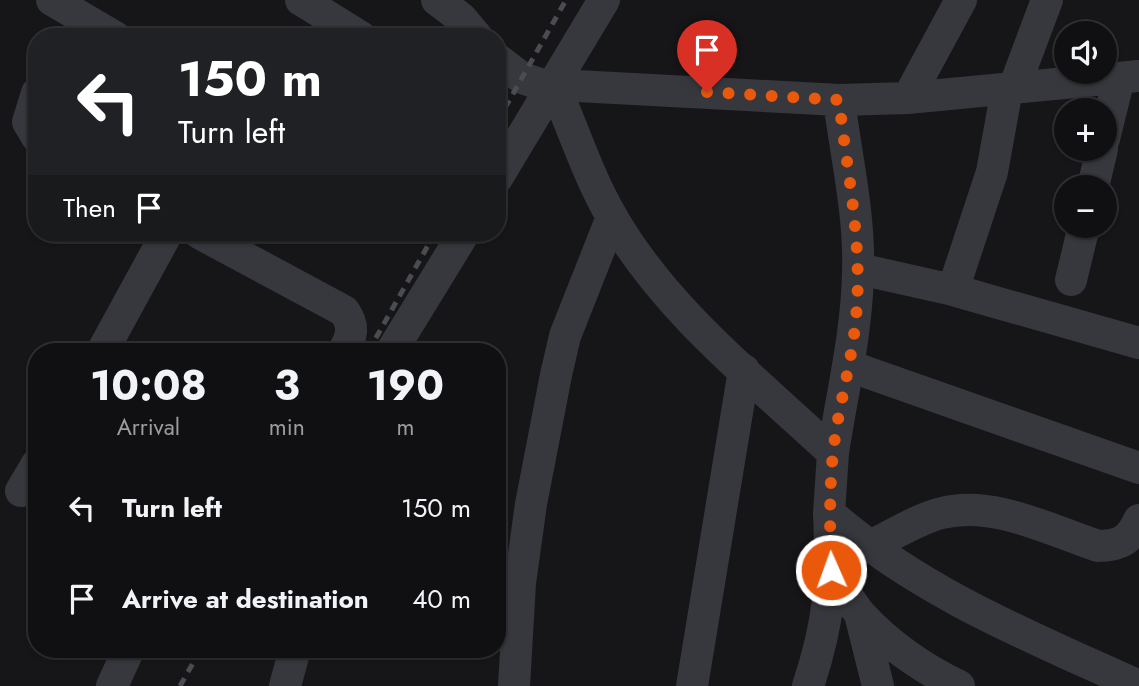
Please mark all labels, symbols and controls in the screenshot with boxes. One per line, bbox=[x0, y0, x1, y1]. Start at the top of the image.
pin bbox=[677, 20, 737, 92]
map controls bbox=[1054, 21, 1117, 238]
button: sound bbox=[1054, 21, 1117, 84]
icon: arrive bbox=[688, 31, 726, 69]
text: 150 m bbox=[178, 44, 322, 114]
icon: left bbox=[63, 56, 154, 147]
button: + bbox=[1054, 98, 1117, 161]
text: Turn left bbox=[178, 109, 285, 155]
button: − bbox=[1054, 175, 1117, 238]
text: Then bbox=[63, 189, 116, 227]
icon: arrive bbox=[130, 189, 168, 227]
text: 10:08 bbox=[90, 355, 207, 416]
text: 3 bbox=[274, 355, 300, 416]
text: 190 bbox=[367, 355, 444, 416]
text: Arrival bbox=[117, 410, 180, 444]
text: min bbox=[269, 410, 305, 444]
text: m bbox=[396, 410, 414, 444]
icon: left bbox=[63, 489, 101, 527]
text: Turn left bbox=[122, 489, 222, 527]
text: 150 m bbox=[401, 489, 471, 527]
position arrow bbox=[794, 533, 868, 607]
icon: arrive bbox=[63, 580, 101, 618]
text: Arrive at destination bbox=[122, 580, 369, 618]
text: 40 m bbox=[412, 580, 471, 618]

